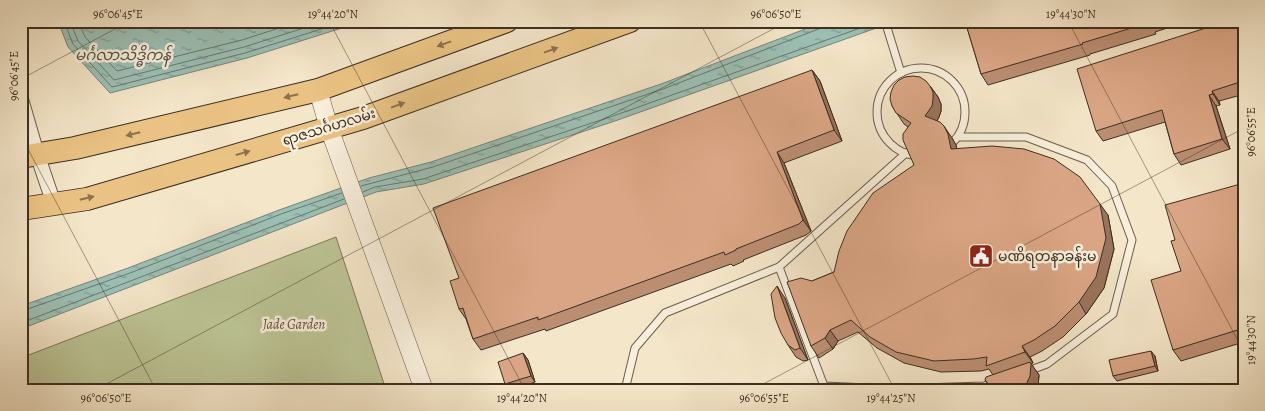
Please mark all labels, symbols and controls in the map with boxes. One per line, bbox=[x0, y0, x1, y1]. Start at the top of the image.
text: 96°06'45"E bbox=[93, 6, 143, 22]
text: 19°44'20"N bbox=[308, 6, 359, 22]
text: 96°06'50"E bbox=[751, 6, 801, 22]
text: 19°44'30"N bbox=[1046, 6, 1096, 22]
one-way arrow bbox=[436, 40, 451, 48]
water label: မင်္ဂလာသိဒ္ဓိကန် bbox=[75, 44, 174, 68]
one-way arrow bbox=[543, 46, 558, 53]
text: 96°06'45"E bbox=[6, 51, 22, 101]
one-way arrow bbox=[283, 92, 298, 100]
one-way arrow bbox=[391, 101, 406, 109]
street label: ရာဇသင်္ဂဟလမ်း bbox=[280, 103, 379, 152]
text: 96°06'55"E bbox=[1243, 107, 1259, 157]
one-way arrow bbox=[125, 130, 140, 138]
one-way arrow bbox=[235, 149, 250, 157]
one-way arrow bbox=[79, 194, 94, 202]
public building icon: မဏိရတနာခန်းမ bbox=[968, 243, 994, 269]
place label: မဏိရတနာခန်းမ bbox=[998, 246, 1097, 268]
park label: Jade Garden bbox=[262, 315, 325, 334]
text: 19°44'30"N bbox=[1243, 315, 1259, 365]
text: 96°06'50"E bbox=[81, 390, 131, 406]
text: 19°44'20"N bbox=[497, 390, 548, 406]
text: 96°06'55"E bbox=[739, 390, 789, 406]
text: 19°44'25"N bbox=[866, 390, 916, 406]

